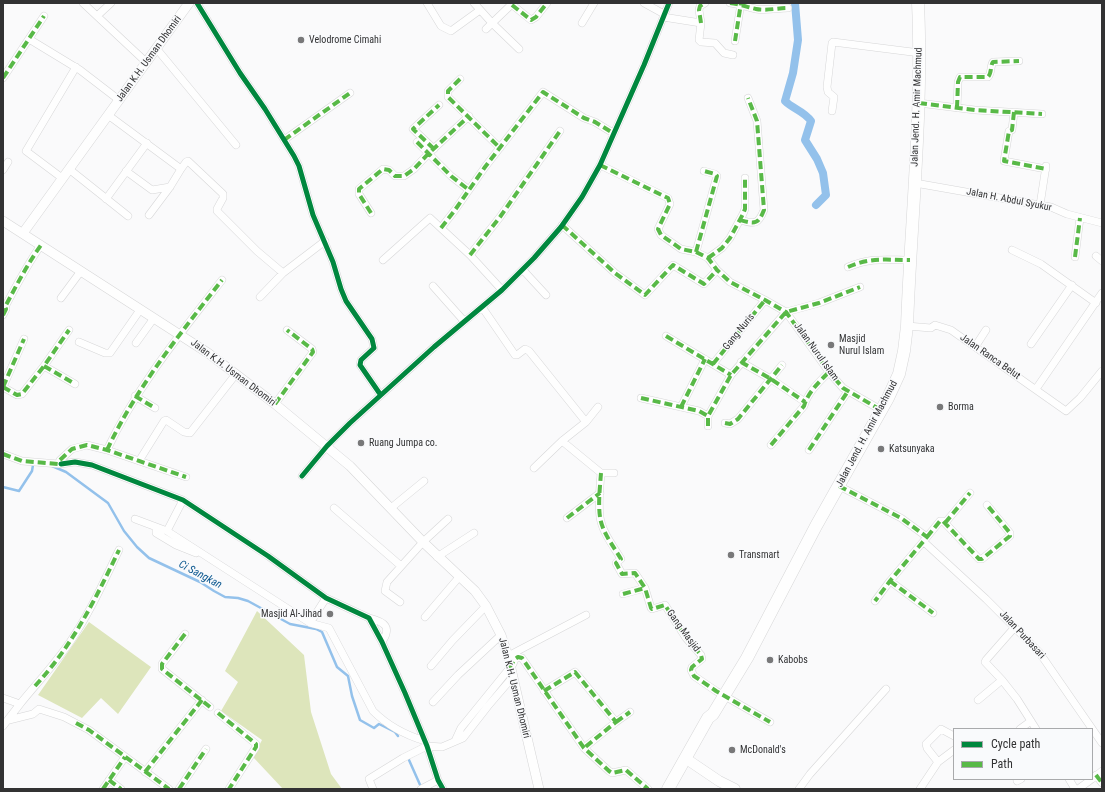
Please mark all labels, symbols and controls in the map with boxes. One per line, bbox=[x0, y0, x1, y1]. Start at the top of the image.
street label: Jalan K.H. Usman Dhomiri bbox=[114, 14, 184, 104]
place label: Velodrome Cimahi bbox=[309, 34, 381, 46]
marker: Velodrome Cimahi bbox=[296, 35, 306, 45]
street label: Jalan Jend. H. Amir Machmud bbox=[909, 47, 925, 167]
street label: Jalan H. Abdul Syukur bbox=[965, 186, 1053, 214]
street label: Gang Nuris bbox=[721, 311, 757, 353]
street label: Jalan Nurul Islam bbox=[791, 321, 841, 383]
street label: Jalan Ranca Belut bbox=[958, 332, 1022, 382]
place label: Masjid Nurul Islam bbox=[839, 333, 884, 356]
street label: Jalan K.H. Usman Dhomiri bbox=[188, 337, 278, 409]
marker: Masjid Nurul Islam bbox=[826, 340, 836, 350]
street label: Jalan Jend. H. Amir Machmud bbox=[834, 379, 900, 489]
place label: Borma bbox=[948, 401, 974, 413]
marker: Borma bbox=[935, 402, 945, 412]
place label: Ruang Jumpa co. bbox=[369, 437, 437, 449]
marker: Ruang Jumpa co. bbox=[356, 438, 366, 448]
place label: Katsunyaka bbox=[889, 443, 935, 455]
marker: Katsunyaka bbox=[876, 444, 886, 454]
place label: Transmart bbox=[739, 549, 779, 561]
marker: Transmart bbox=[726, 550, 736, 560]
water label: Ci Sangkan bbox=[176, 558, 224, 592]
place label: Masjid Al-Jihad bbox=[261, 608, 322, 620]
street label: Gang Masjid bbox=[664, 608, 702, 654]
street label: Jalan Purbasari bbox=[997, 608, 1047, 662]
marker: Masjid Al-Jihad bbox=[325, 609, 335, 619]
street label: Jalan K.H. Usman Dhomiri bbox=[496, 636, 532, 740]
place label: Kabobs bbox=[778, 654, 808, 666]
marker: Kabobs bbox=[765, 655, 775, 665]
legend bbox=[953, 728, 1093, 780]
text: Cycle path bbox=[991, 737, 1040, 751]
place label: McDonald's bbox=[740, 744, 786, 756]
marker: McDonald's bbox=[727, 745, 737, 755]
text: Path bbox=[991, 757, 1013, 771]

